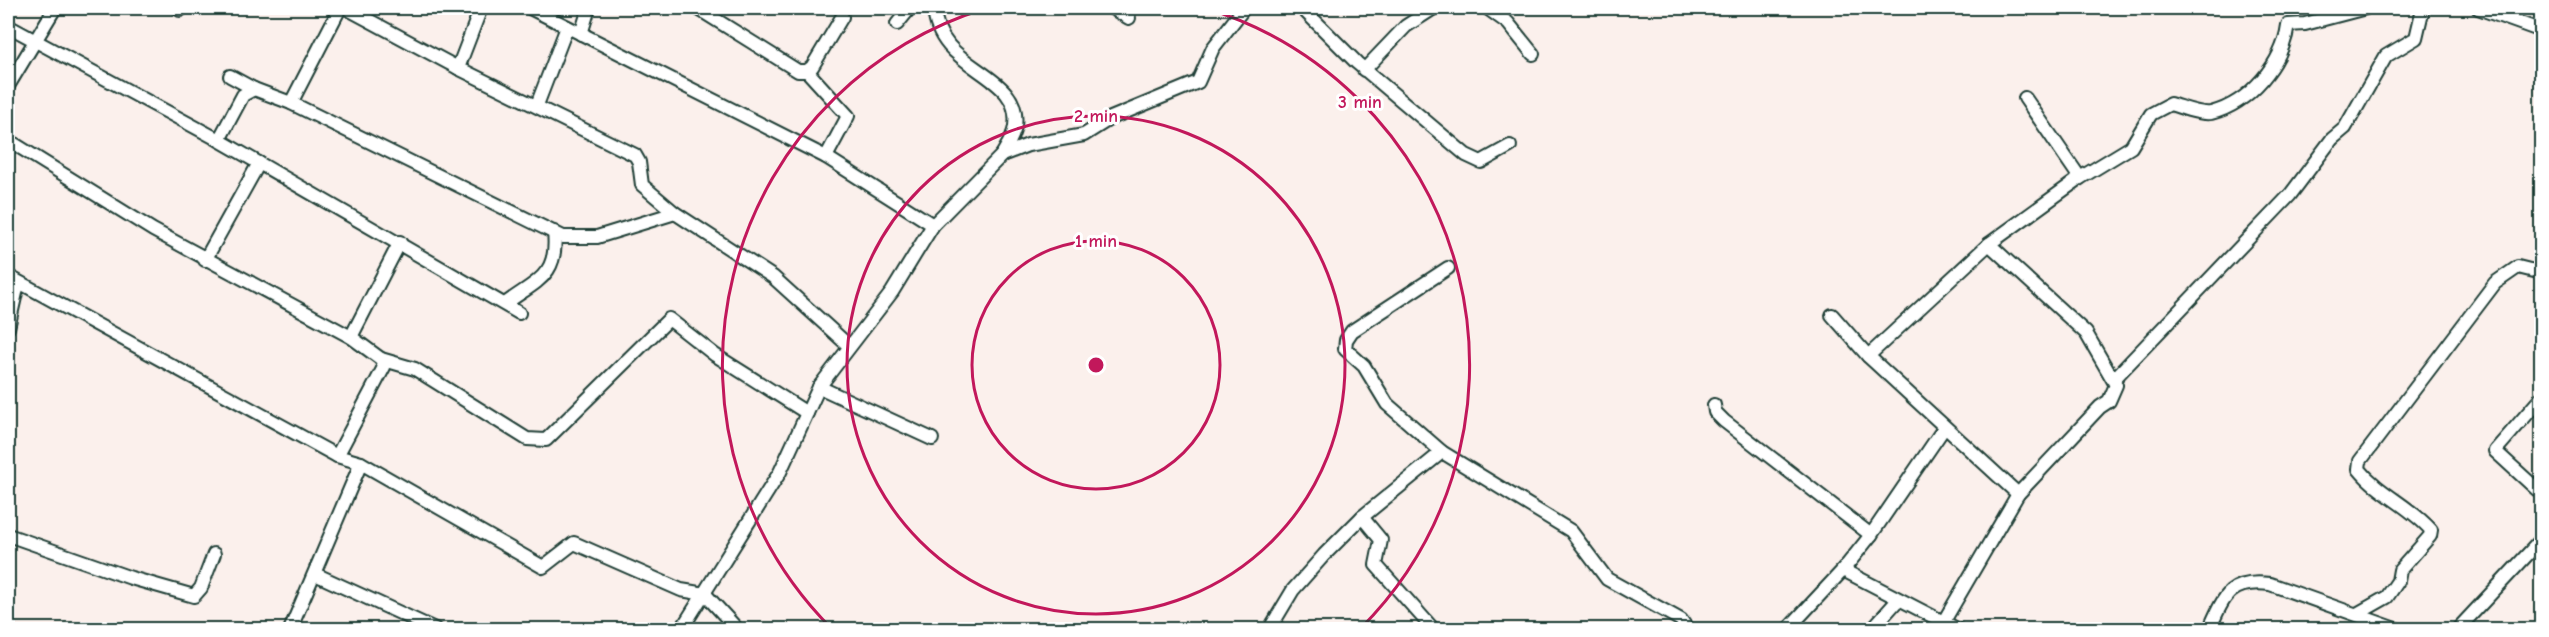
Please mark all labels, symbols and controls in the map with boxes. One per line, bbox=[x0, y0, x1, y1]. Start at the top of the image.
text: 3 min bbox=[1338, 92, 1382, 113]
text: 2 min bbox=[1074, 106, 1118, 127]
text: 1 min bbox=[1075, 231, 1117, 252]
centre of rings bbox=[1086, 355, 1106, 375]

